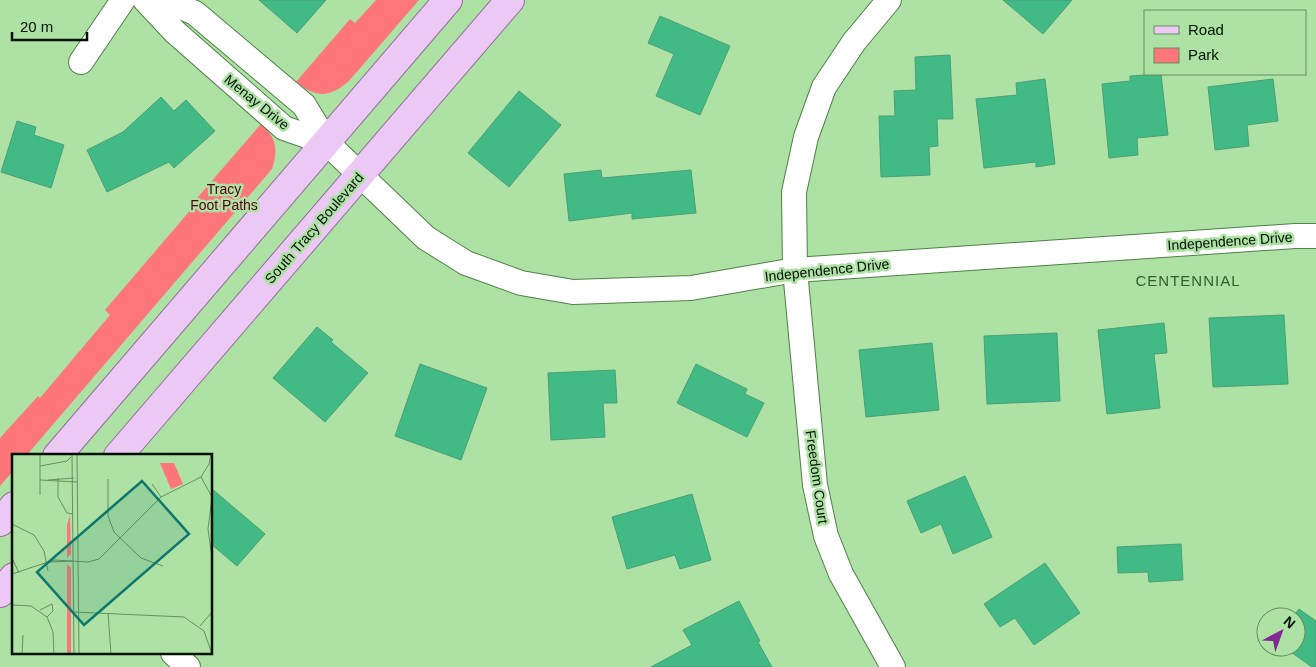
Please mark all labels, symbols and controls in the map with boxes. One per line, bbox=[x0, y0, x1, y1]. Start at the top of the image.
scale bar bbox=[12, 10, 88, 42]
legend bbox=[1144, 10, 1306, 75]
text: 20 m bbox=[20, 18, 53, 35]
text: Road bbox=[1188, 21, 1224, 38]
text: Park bbox=[1188, 46, 1219, 63]
street label: Menay Drive bbox=[221, 71, 293, 133]
street label: South Tracy Boulevard bbox=[262, 169, 366, 287]
park label: Tracy Foot Paths bbox=[190, 181, 258, 213]
street label: Independence Drive bbox=[1167, 229, 1293, 253]
street label: Independence Drive bbox=[764, 255, 890, 285]
district label: CENTENNIAL bbox=[1135, 272, 1241, 289]
street label: Freedom Court bbox=[803, 429, 831, 525]
inset map bbox=[12, 454, 212, 654]
north arrow bbox=[1256, 607, 1306, 657]
text: N bbox=[1280, 613, 1299, 632]

